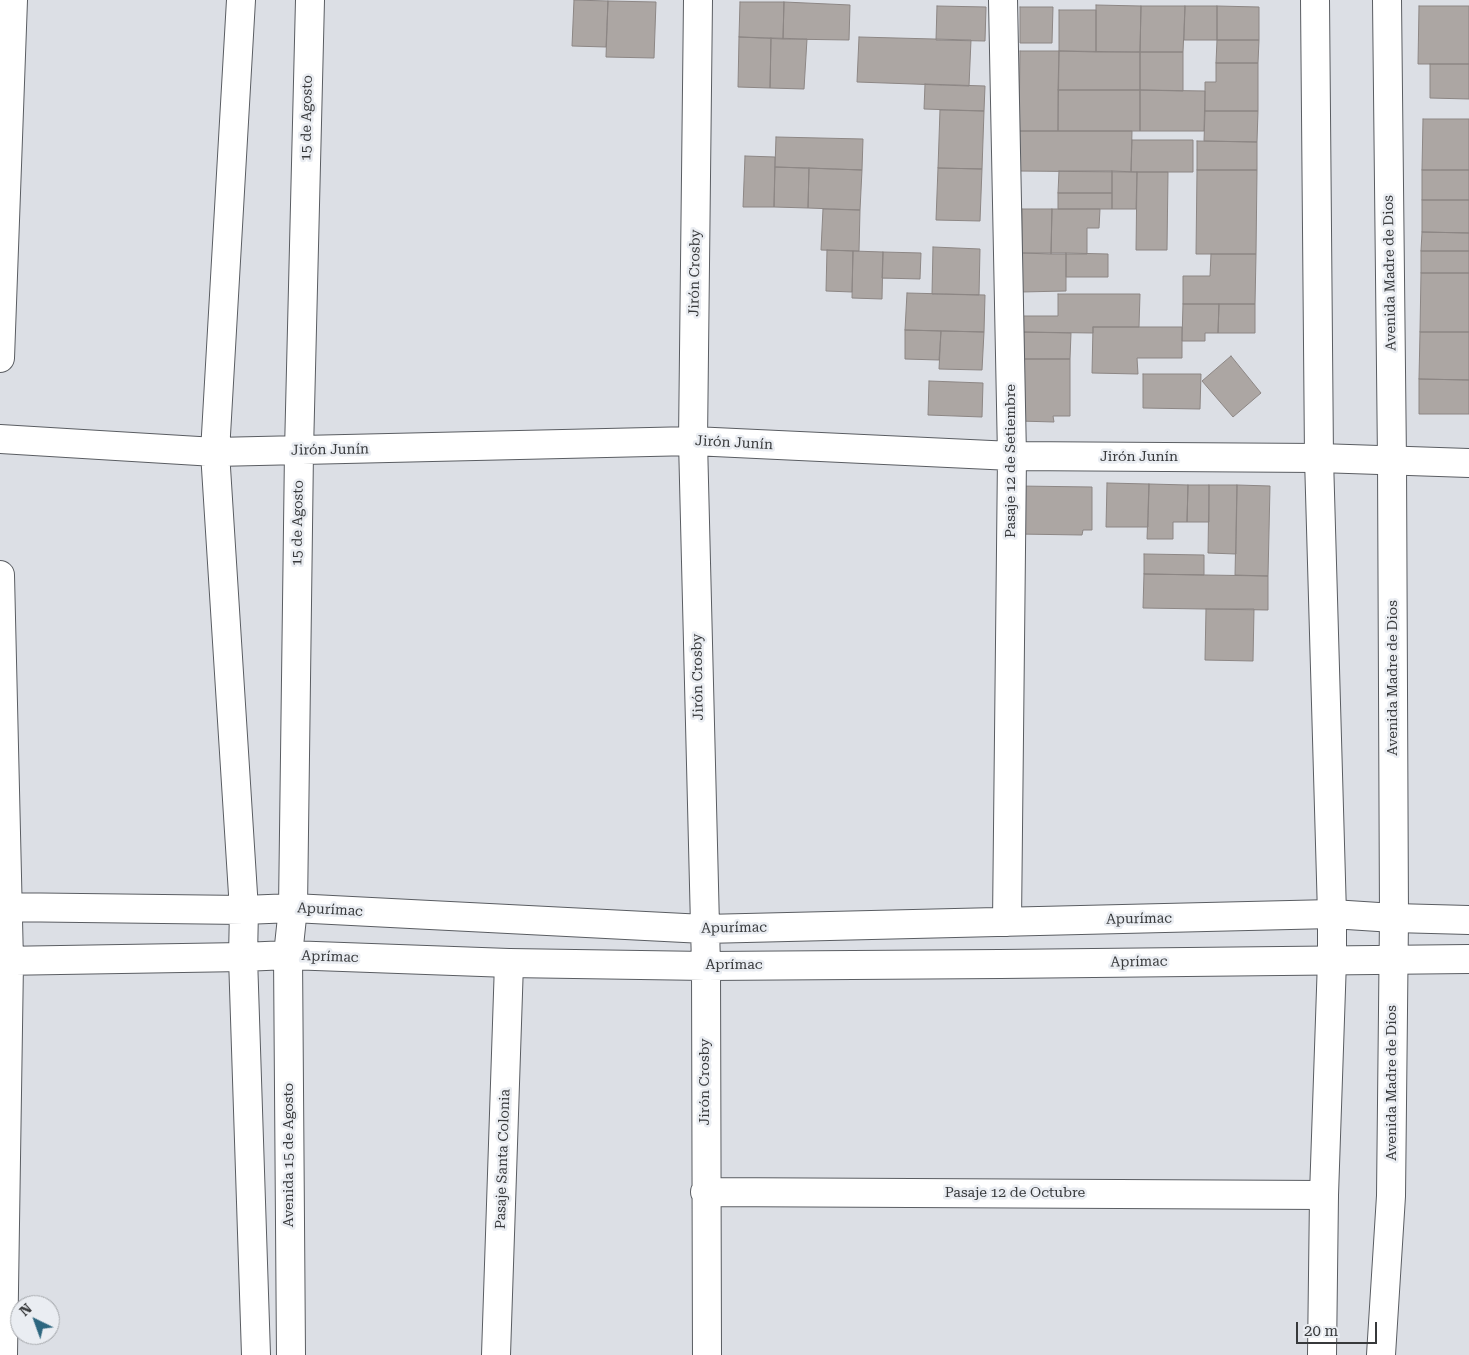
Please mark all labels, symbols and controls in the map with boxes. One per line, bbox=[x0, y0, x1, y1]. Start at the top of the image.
street label: 15 de Agosto bbox=[298, 75, 316, 161]
street label: Avenida Madre de Dios bbox=[1380, 195, 1400, 351]
street label: Jirón Crosby bbox=[686, 229, 704, 317]
street label: Pasaje 12 de Setiembre bbox=[1003, 384, 1019, 538]
street label: Jirón Junín bbox=[695, 433, 773, 453]
street label: Jirón Junín bbox=[291, 441, 369, 459]
street label: Jirón Junín bbox=[1100, 449, 1178, 465]
street label: 15 de Agosto bbox=[289, 480, 307, 566]
street label: Avenida Madre de Dios bbox=[1385, 600, 1401, 756]
street label: Jirón Crosby bbox=[689, 633, 707, 721]
street label: Apurímac bbox=[297, 900, 363, 920]
street label: Apurímac bbox=[1106, 910, 1172, 928]
street label: Apurímac bbox=[701, 919, 767, 937]
street label: Aprímac bbox=[301, 948, 359, 966]
street label: Aprímac bbox=[1110, 953, 1168, 971]
street label: Aprímac bbox=[705, 957, 763, 973]
street label: Avenida Madre de Dios bbox=[1384, 1005, 1400, 1161]
street label: Jirón Crosby bbox=[697, 1038, 713, 1126]
street label: Avenida 15 de Agosto bbox=[281, 1083, 297, 1227]
street label: Pasaje Santa Colonia bbox=[492, 1089, 514, 1229]
street label: Pasaje 12 de Octubre bbox=[945, 1185, 1085, 1201]
north arrow bbox=[10, 1295, 60, 1345]
text: N bbox=[16, 1300, 35, 1319]
scale bar bbox=[1299, 1312, 1380, 1344]
text: 20 m bbox=[1304, 1322, 1338, 1340]

